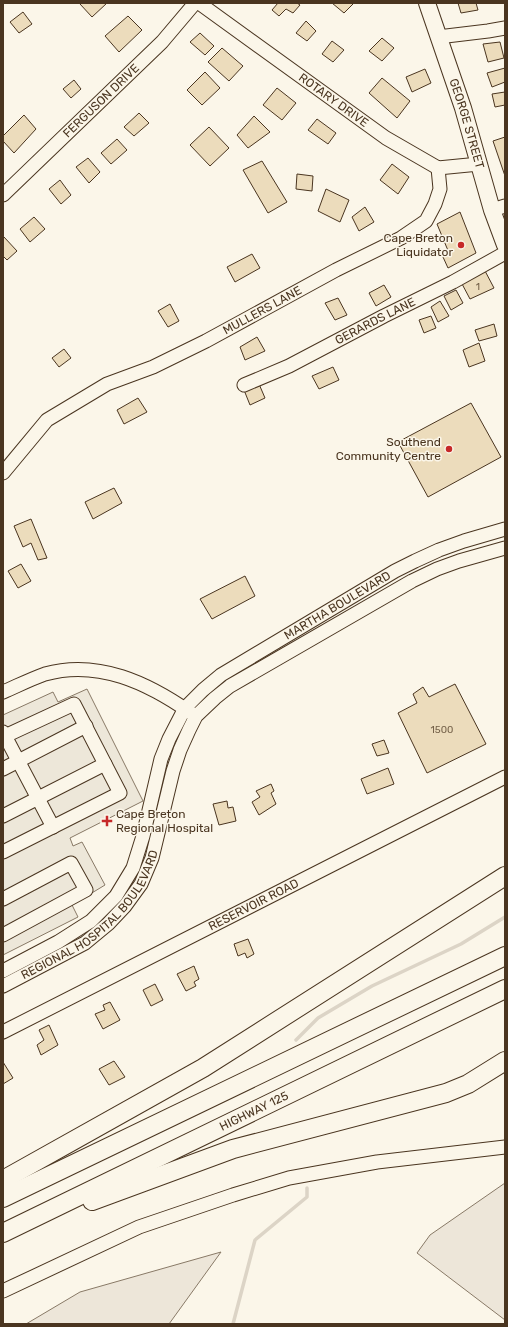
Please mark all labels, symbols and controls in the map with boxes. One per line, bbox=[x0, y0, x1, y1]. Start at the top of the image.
street label: FERGUSON DRIVE bbox=[60, 61, 142, 140]
street label: ROTARY DRIVE bbox=[296, 70, 371, 130]
street label: GEORGE STREET bbox=[446, 77, 487, 170]
place label: Cape Breton Liquidator bbox=[384, 231, 453, 259]
marker: Cape Breton Liquidator bbox=[456, 240, 466, 250]
house number: 1 bbox=[476, 281, 480, 293]
street label: MULLERS LANE bbox=[220, 283, 304, 337]
street label: GERARDS LANE bbox=[333, 295, 418, 348]
place label: Southend Community Centre bbox=[336, 435, 441, 463]
marker: Southend Community Centre bbox=[444, 444, 454, 454]
street label: MARTHA BOULEVARD bbox=[282, 568, 393, 643]
house number: 1500 bbox=[431, 724, 453, 736]
place label: Cape Breton Regional Hospital bbox=[116, 807, 213, 835]
marker: Cape Breton Regional Hospital bbox=[101, 815, 113, 827]
street label: REGIONAL HOSPITAL BOULEVARD bbox=[19, 849, 161, 982]
street label: RESERVOIR ROAD bbox=[206, 876, 301, 934]
street label: HIGHWAY 125 bbox=[217, 1088, 291, 1134]

